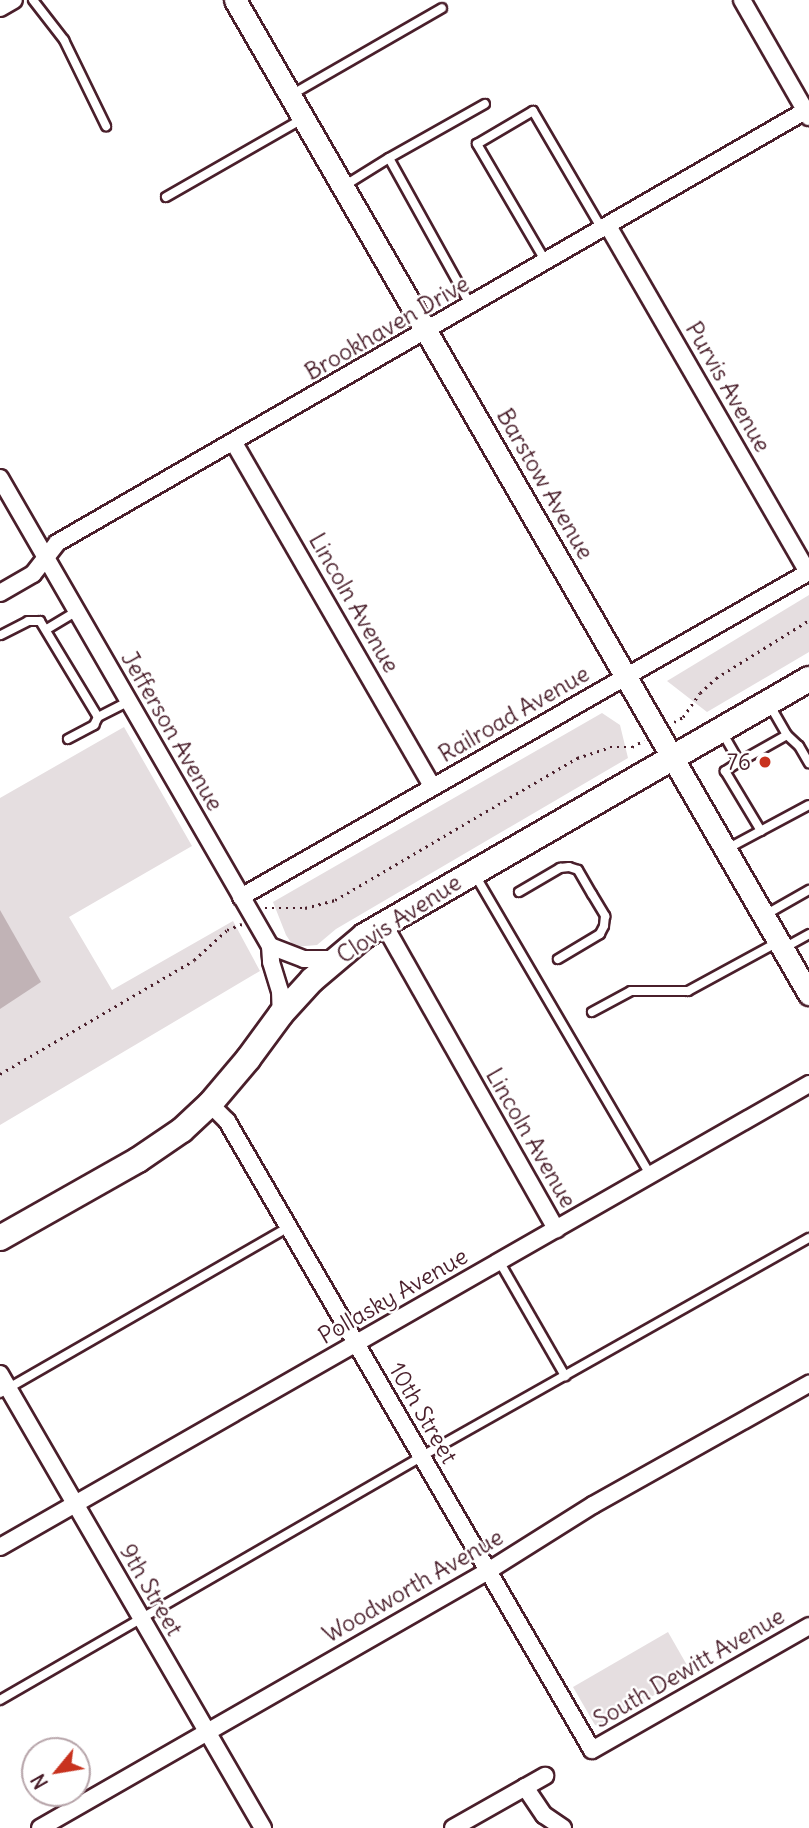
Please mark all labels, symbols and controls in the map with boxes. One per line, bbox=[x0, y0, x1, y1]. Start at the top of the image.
street label: Brookhaven Drive bbox=[300, 270, 474, 386]
street label: Purvis Avenue bbox=[680, 317, 776, 457]
street label: Barstow Avenue bbox=[491, 404, 599, 564]
street label: Lincoln Avenue bbox=[303, 528, 405, 678]
street label: Jefferson Avenue bbox=[115, 646, 229, 816]
street label: Railroad Avenue bbox=[434, 660, 594, 768]
place label: 76 bbox=[727, 748, 751, 776]
marker: 76 bbox=[757, 754, 773, 770]
street label: Clovis Avenue bbox=[332, 869, 466, 969]
street label: Lincoln Avenue bbox=[480, 1063, 582, 1213]
street label: Pollasky Avenue bbox=[314, 1242, 472, 1350]
street label: 10th Street bbox=[383, 1358, 463, 1468]
street label: Woodworth Avenue bbox=[318, 1523, 508, 1649]
street label: 9th Street bbox=[114, 1539, 188, 1641]
street label: South Dewitt Avenue bbox=[589, 1602, 789, 1734]
north arrow bbox=[21, 1737, 91, 1807]
text: N bbox=[26, 1770, 53, 1793]

